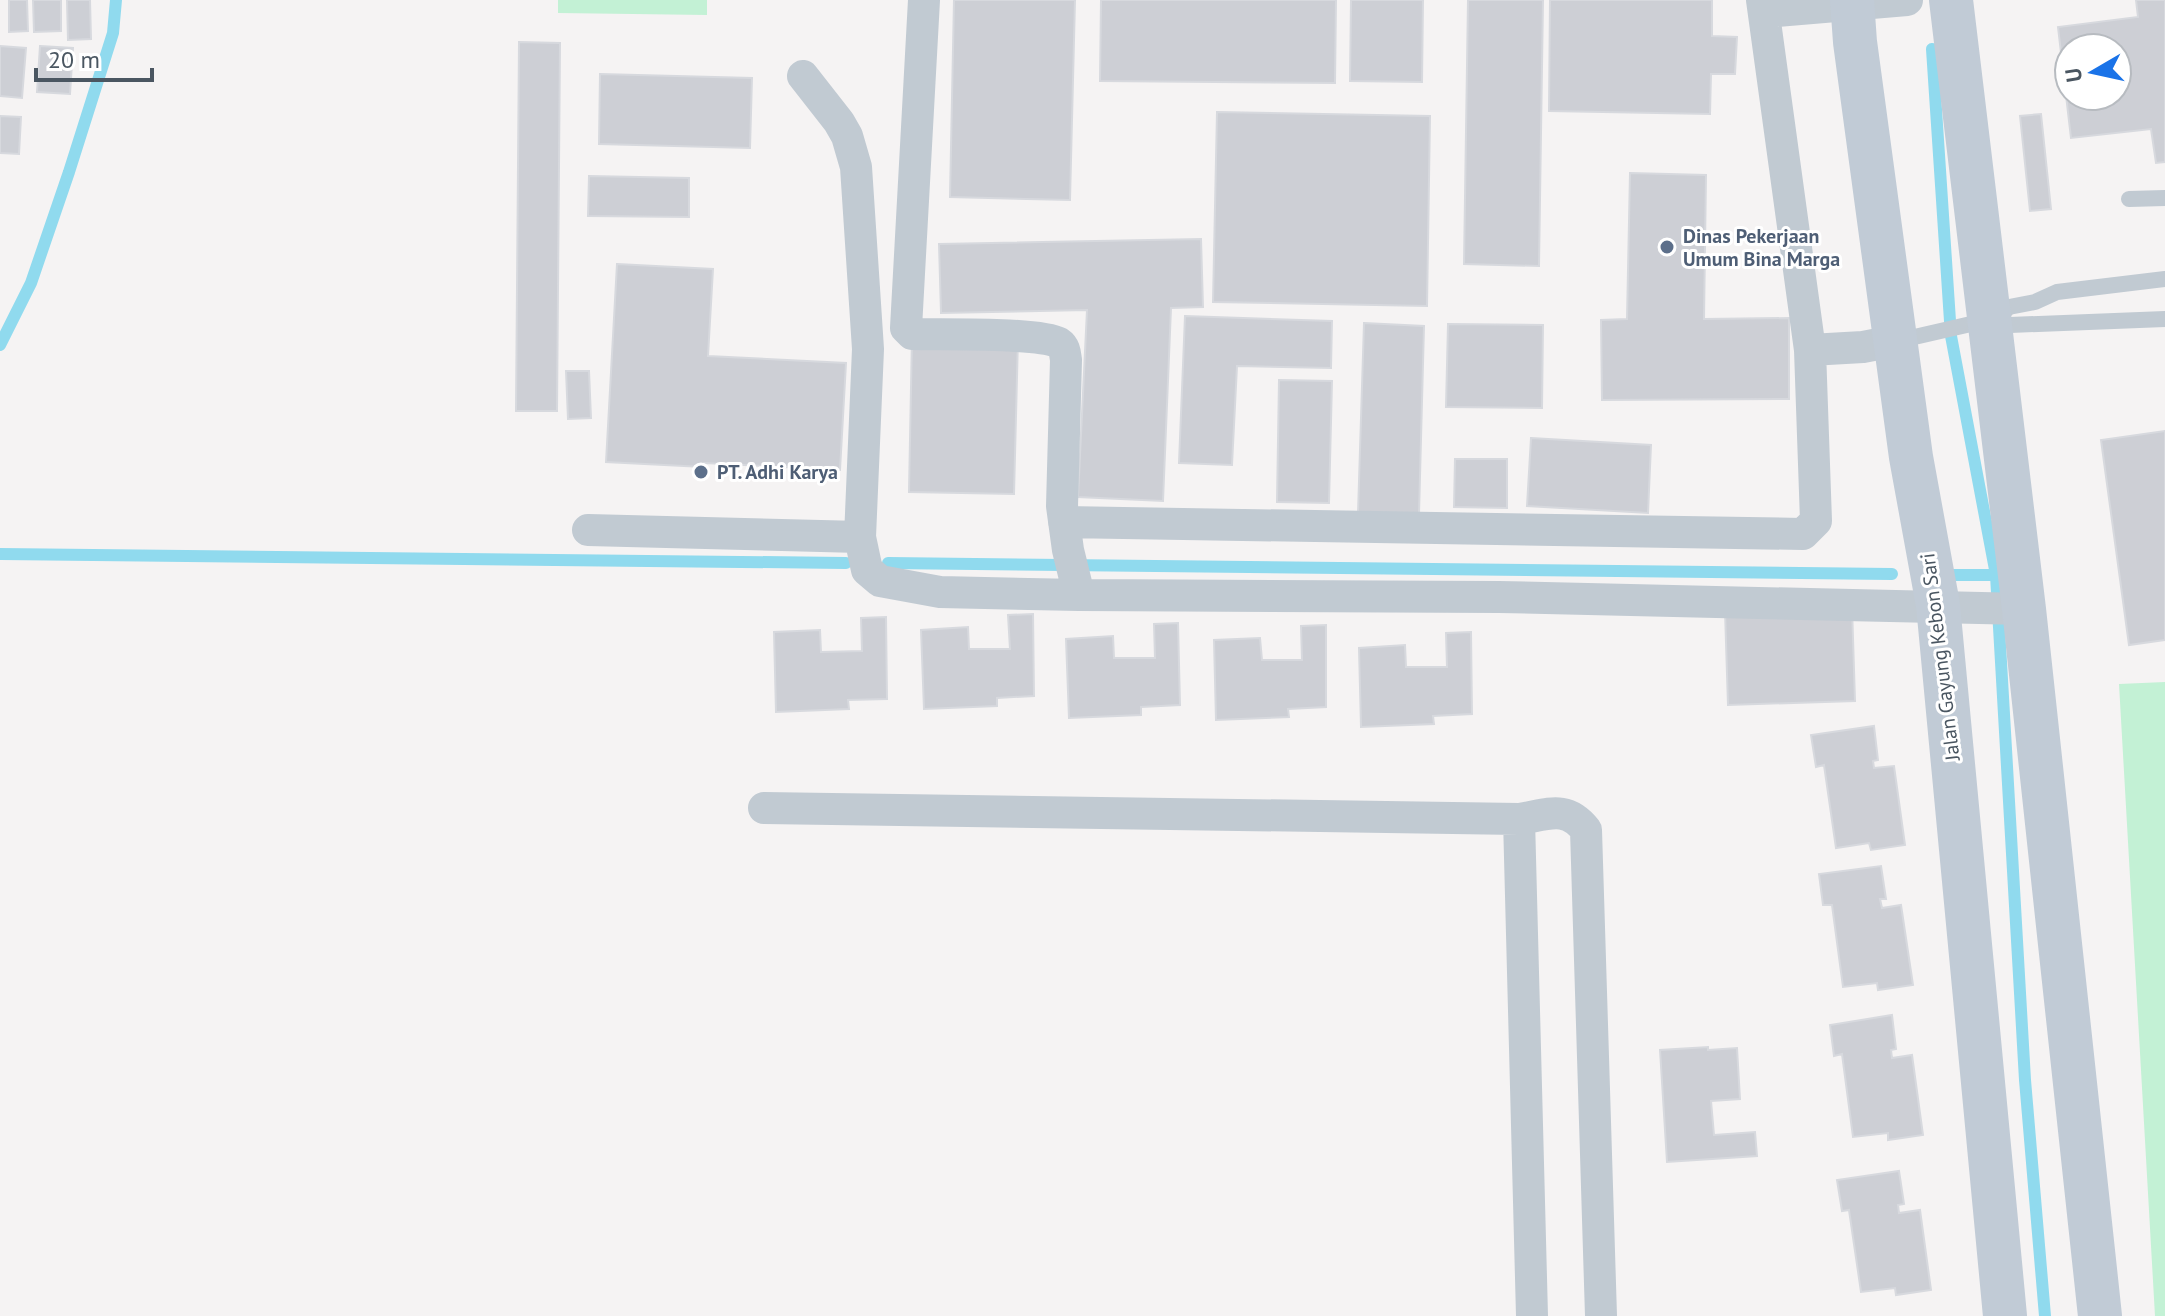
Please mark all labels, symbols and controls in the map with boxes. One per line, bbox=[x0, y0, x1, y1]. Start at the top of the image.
scale bar bbox=[36, 32, 152, 82]
north arrow bbox=[2053, 32, 2133, 112]
text: 20 m bbox=[48, 44, 100, 75]
text: U bbox=[2058, 66, 2088, 84]
place label: Dinas Pekerjaan Umum Bina Marga bbox=[1683, 223, 1840, 272]
marker: Dinas Pekerjaan Umum Bina Marga bbox=[1658, 238, 1676, 256]
place label: PT. Adhi Karya bbox=[717, 459, 838, 485]
marker: PT. Adhi Karya bbox=[692, 463, 710, 481]
street label: Jalan Gayung Kebon Sari bbox=[1914, 552, 1966, 763]

